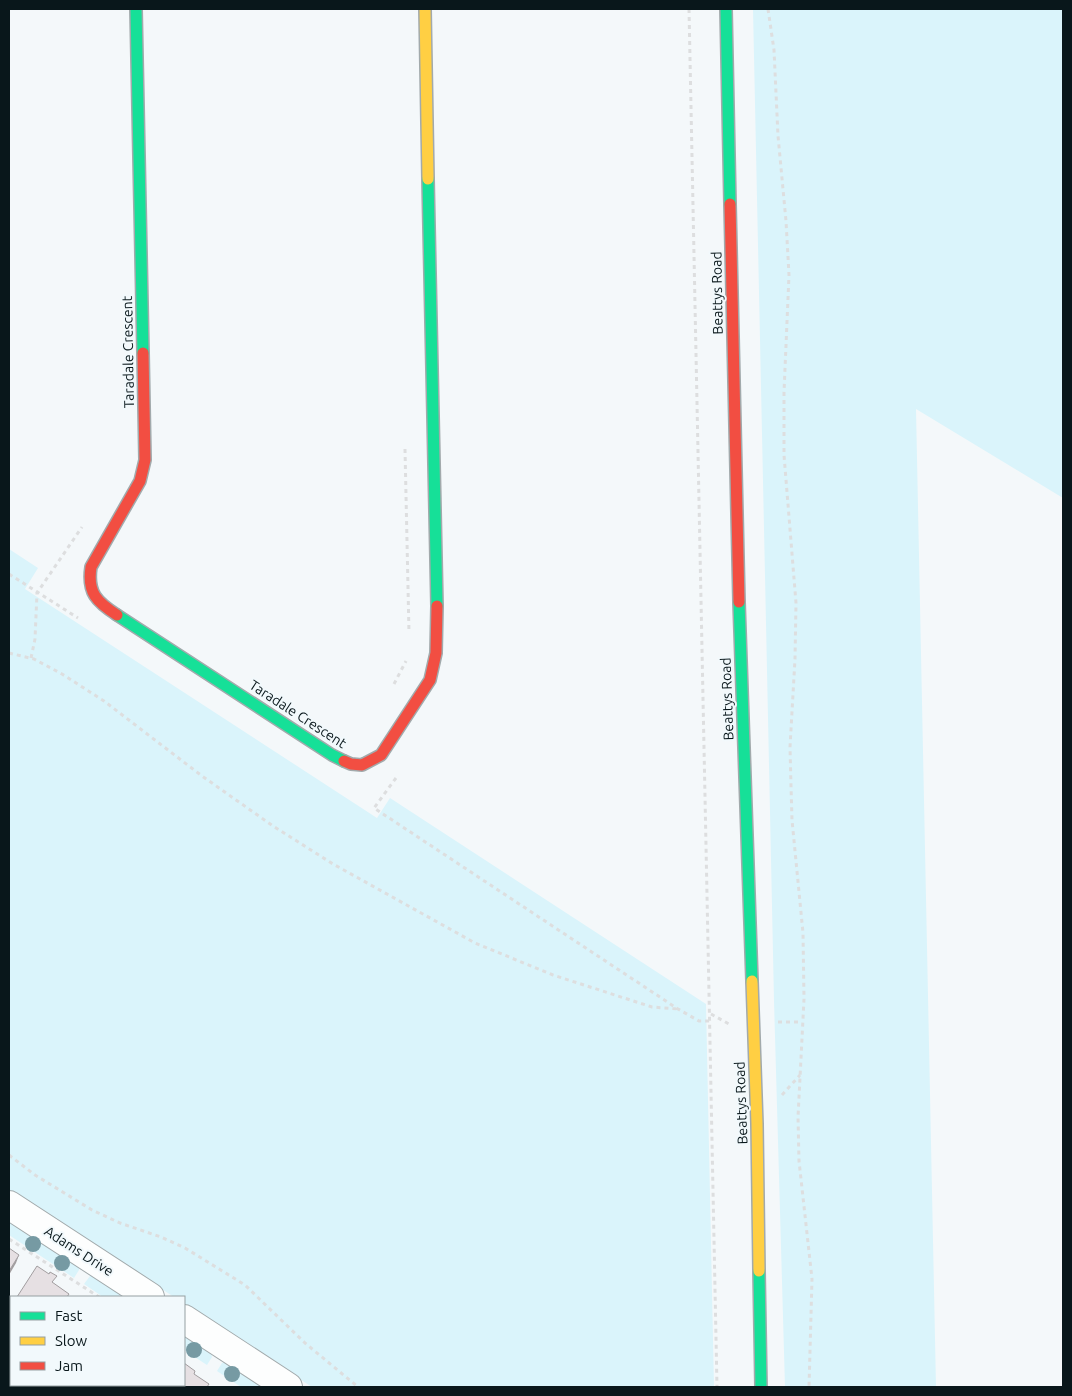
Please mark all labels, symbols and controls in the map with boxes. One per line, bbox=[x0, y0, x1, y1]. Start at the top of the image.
street label: Beattys Road bbox=[708, 251, 726, 335]
street label: Taradale Crescent bbox=[119, 295, 137, 408]
street label: Beattys Road bbox=[718, 657, 736, 741]
street label: Taradale Crescent bbox=[247, 677, 350, 752]
street label: Beattys Road bbox=[732, 1061, 750, 1145]
street label: Adams Drive bbox=[42, 1223, 116, 1279]
legend bbox=[10, 1296, 185, 1386]
text: Fast bbox=[55, 1307, 83, 1324]
text: Slow bbox=[55, 1332, 88, 1349]
text: Jam bbox=[55, 1357, 83, 1374]

